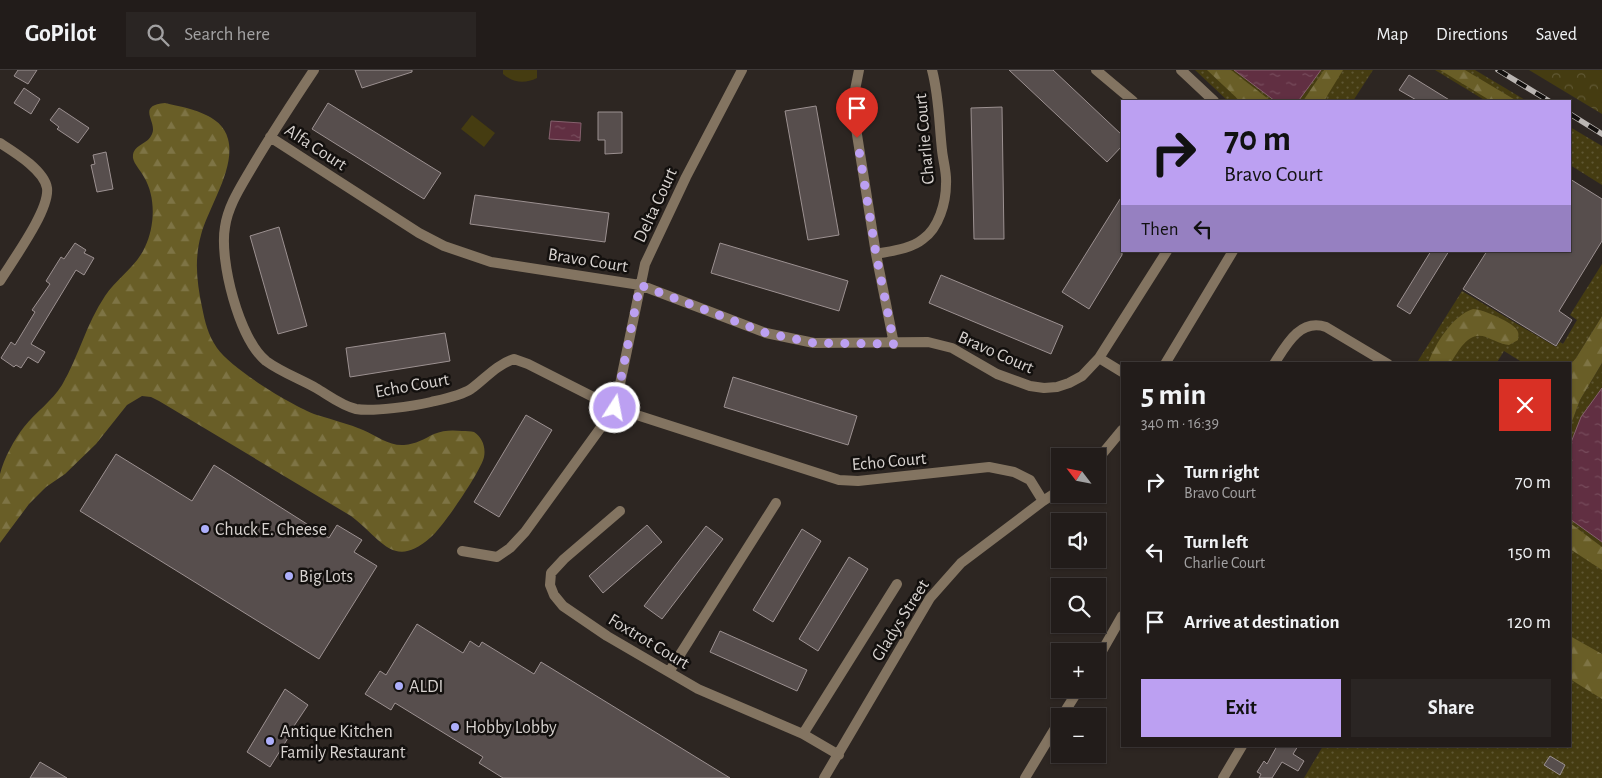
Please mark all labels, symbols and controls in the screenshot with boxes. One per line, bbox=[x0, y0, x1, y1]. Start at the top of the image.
search box bbox=[126, 12, 476, 57]
icon: search bbox=[144, 21, 172, 49]
text: GoPilot bbox=[25, 22, 96, 46]
text: Search here bbox=[184, 25, 270, 44]
text: Map bbox=[1377, 26, 1408, 44]
text: Directions bbox=[1436, 26, 1508, 44]
text: Saved bbox=[1536, 26, 1577, 44]
pin bbox=[836, 87, 878, 138]
street label: Charlie Court bbox=[912, 92, 938, 185]
icon: arrive bbox=[843, 94, 871, 122]
icon: right bbox=[1141, 120, 1206, 185]
street label: Alfa Court bbox=[281, 121, 350, 175]
text: 70 m bbox=[1224, 122, 1291, 157]
text: Bravo Court bbox=[1224, 163, 1323, 185]
street label: Delta Court bbox=[631, 165, 681, 245]
icon: left bbox=[1189, 215, 1217, 243]
text: Then bbox=[1141, 220, 1179, 239]
street label: Bravo Court bbox=[547, 246, 629, 276]
street label: Bravo Court bbox=[955, 328, 1036, 378]
street label: Echo Court bbox=[374, 371, 451, 401]
button: close bbox=[1499, 379, 1551, 431]
text: 5 min bbox=[1141, 380, 1206, 410]
position arrow bbox=[588, 381, 640, 433]
text: 340 m · 16:39 bbox=[1141, 415, 1219, 431]
north arrow bbox=[1051, 448, 1106, 502]
map controls bbox=[1051, 448, 1106, 763]
street label: Echo Court bbox=[851, 450, 927, 474]
text: Turn right bbox=[1184, 463, 1259, 482]
icon: right bbox=[1141, 468, 1169, 496]
text: 70 m bbox=[1515, 473, 1551, 492]
text: Bravo Court bbox=[1184, 485, 1256, 501]
button: sound bbox=[1051, 513, 1106, 568]
place label: Chuck E. Cheese bbox=[215, 521, 327, 539]
marker: Chuck E. Cheese bbox=[199, 523, 211, 535]
text: Turn left bbox=[1184, 533, 1248, 552]
icon: left bbox=[1141, 538, 1169, 566]
text: 150 m bbox=[1508, 543, 1551, 562]
text: Charlie Court bbox=[1184, 555, 1265, 571]
place label: Big Lots bbox=[299, 568, 353, 586]
marker: Big Lots bbox=[283, 570, 295, 582]
street label: Gladys Street bbox=[869, 576, 933, 664]
button: search bbox=[1051, 578, 1106, 633]
icon: arrive bbox=[1141, 608, 1169, 636]
street label: Foxtrot Court bbox=[605, 611, 692, 673]
text: Arrive at destination bbox=[1184, 613, 1340, 632]
text: 120 m bbox=[1507, 613, 1551, 632]
button: + bbox=[1051, 643, 1106, 698]
place label: ALDI bbox=[409, 678, 443, 696]
button: Exit bbox=[1141, 679, 1341, 737]
button: Share bbox=[1351, 679, 1551, 737]
marker: ALDI bbox=[393, 680, 405, 692]
button: − bbox=[1051, 708, 1106, 763]
place label: Hobby Lobby bbox=[465, 719, 557, 737]
marker: Hobby Lobby bbox=[449, 721, 461, 733]
place label: Antique Kitchen Family Restaurant bbox=[280, 723, 406, 762]
marker: Antique Kitchen Family Restaurant bbox=[264, 735, 276, 747]

